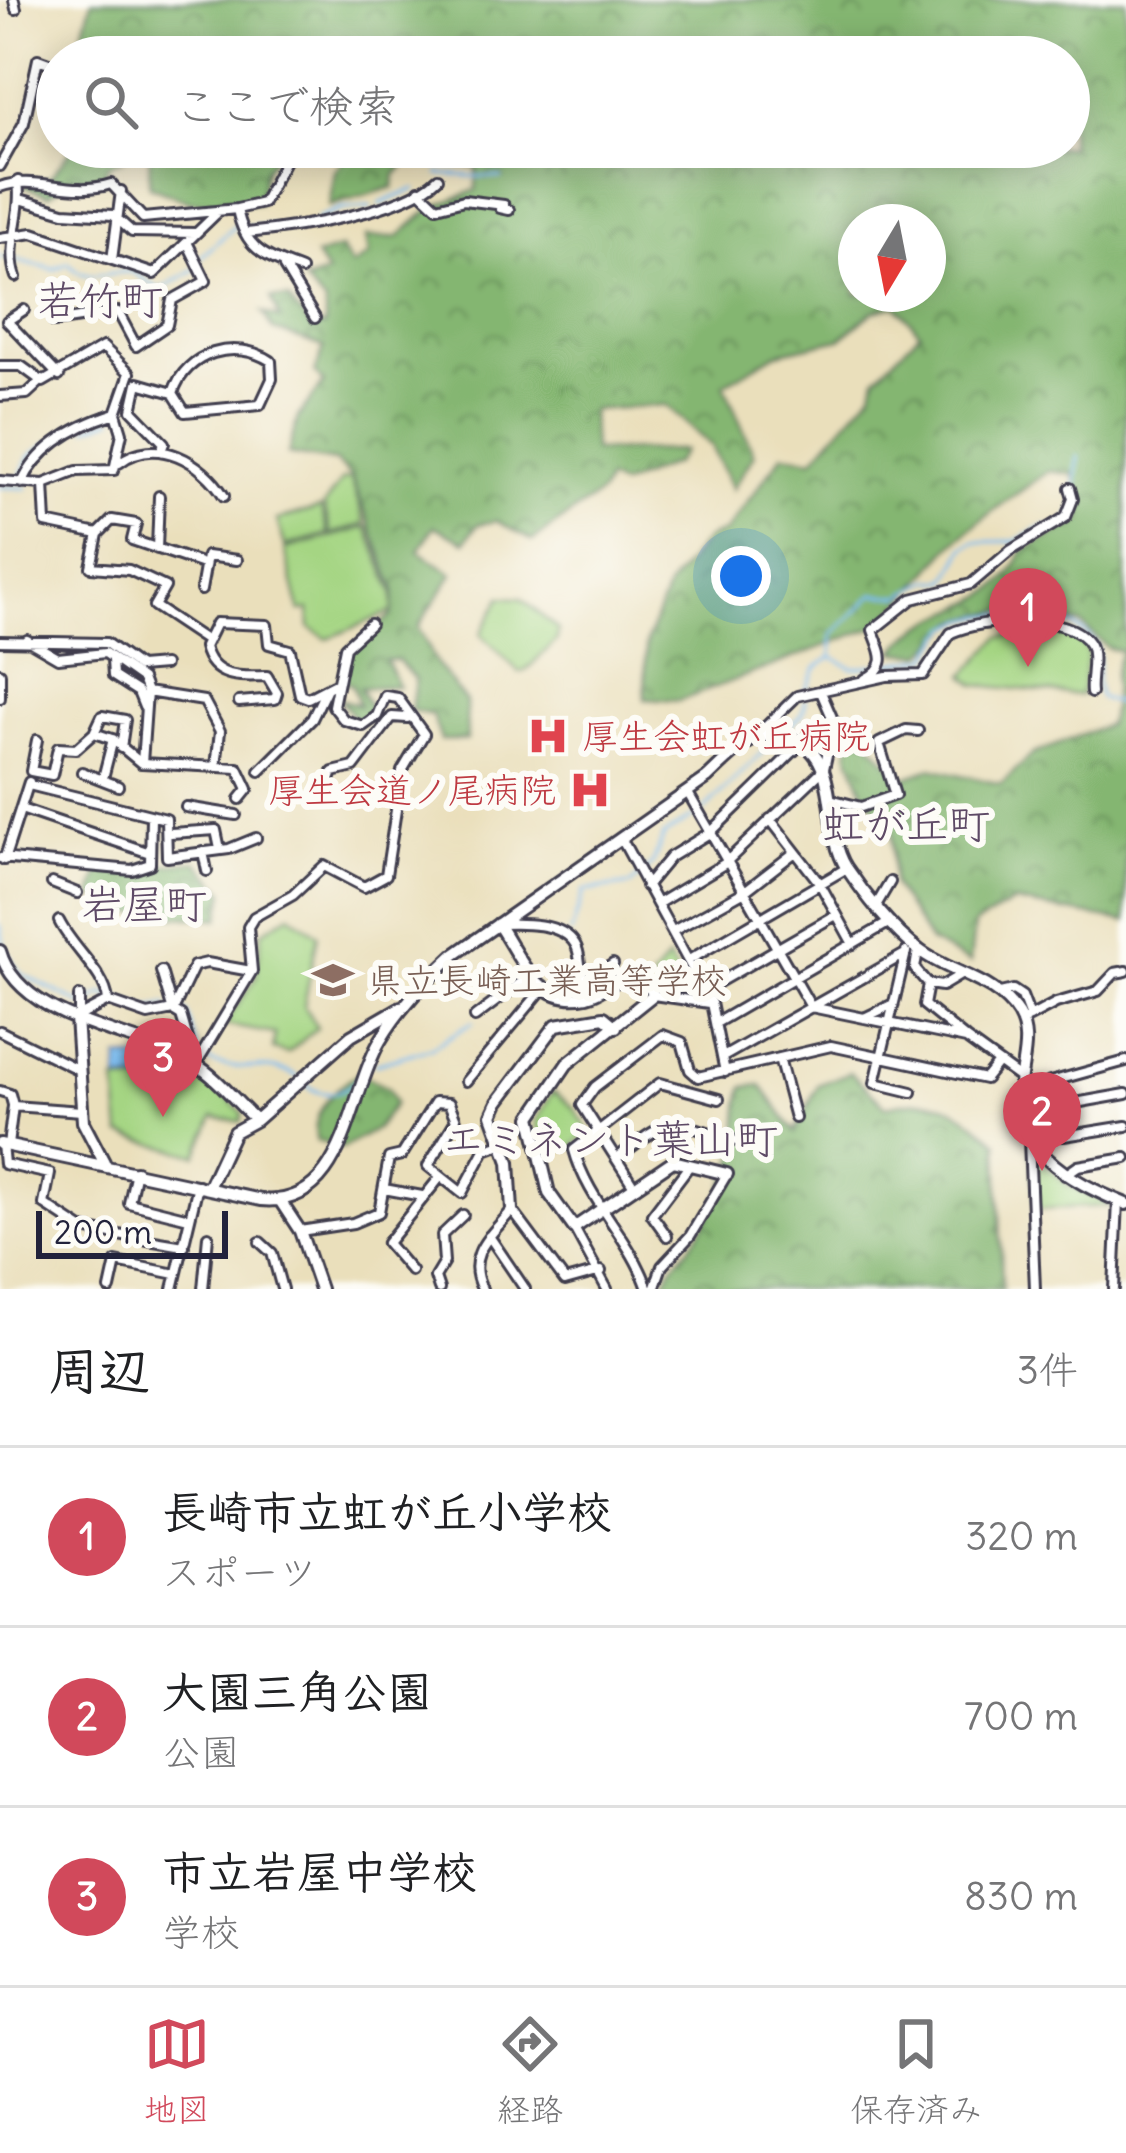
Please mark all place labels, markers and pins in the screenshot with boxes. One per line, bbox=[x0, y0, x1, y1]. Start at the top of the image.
pin: 1 bbox=[989, 568, 1067, 667]
hospital icon: 厚生会虹が丘病院 bbox=[525, 713, 571, 759]
place label: 厚生会虹が丘病院 bbox=[582, 714, 870, 759]
hospital icon: 厚生会道ノ尾病院 bbox=[567, 767, 613, 813]
place label: 厚生会道ノ尾病院 bbox=[268, 768, 556, 813]
school or university icon: 県立長崎工業高等学校 bbox=[310, 957, 356, 1003]
place label: 県立長崎工業高等学校 bbox=[367, 958, 727, 1003]
pin: 3 bbox=[124, 1018, 202, 1117]
pin: 2 bbox=[1003, 1072, 1081, 1171]

